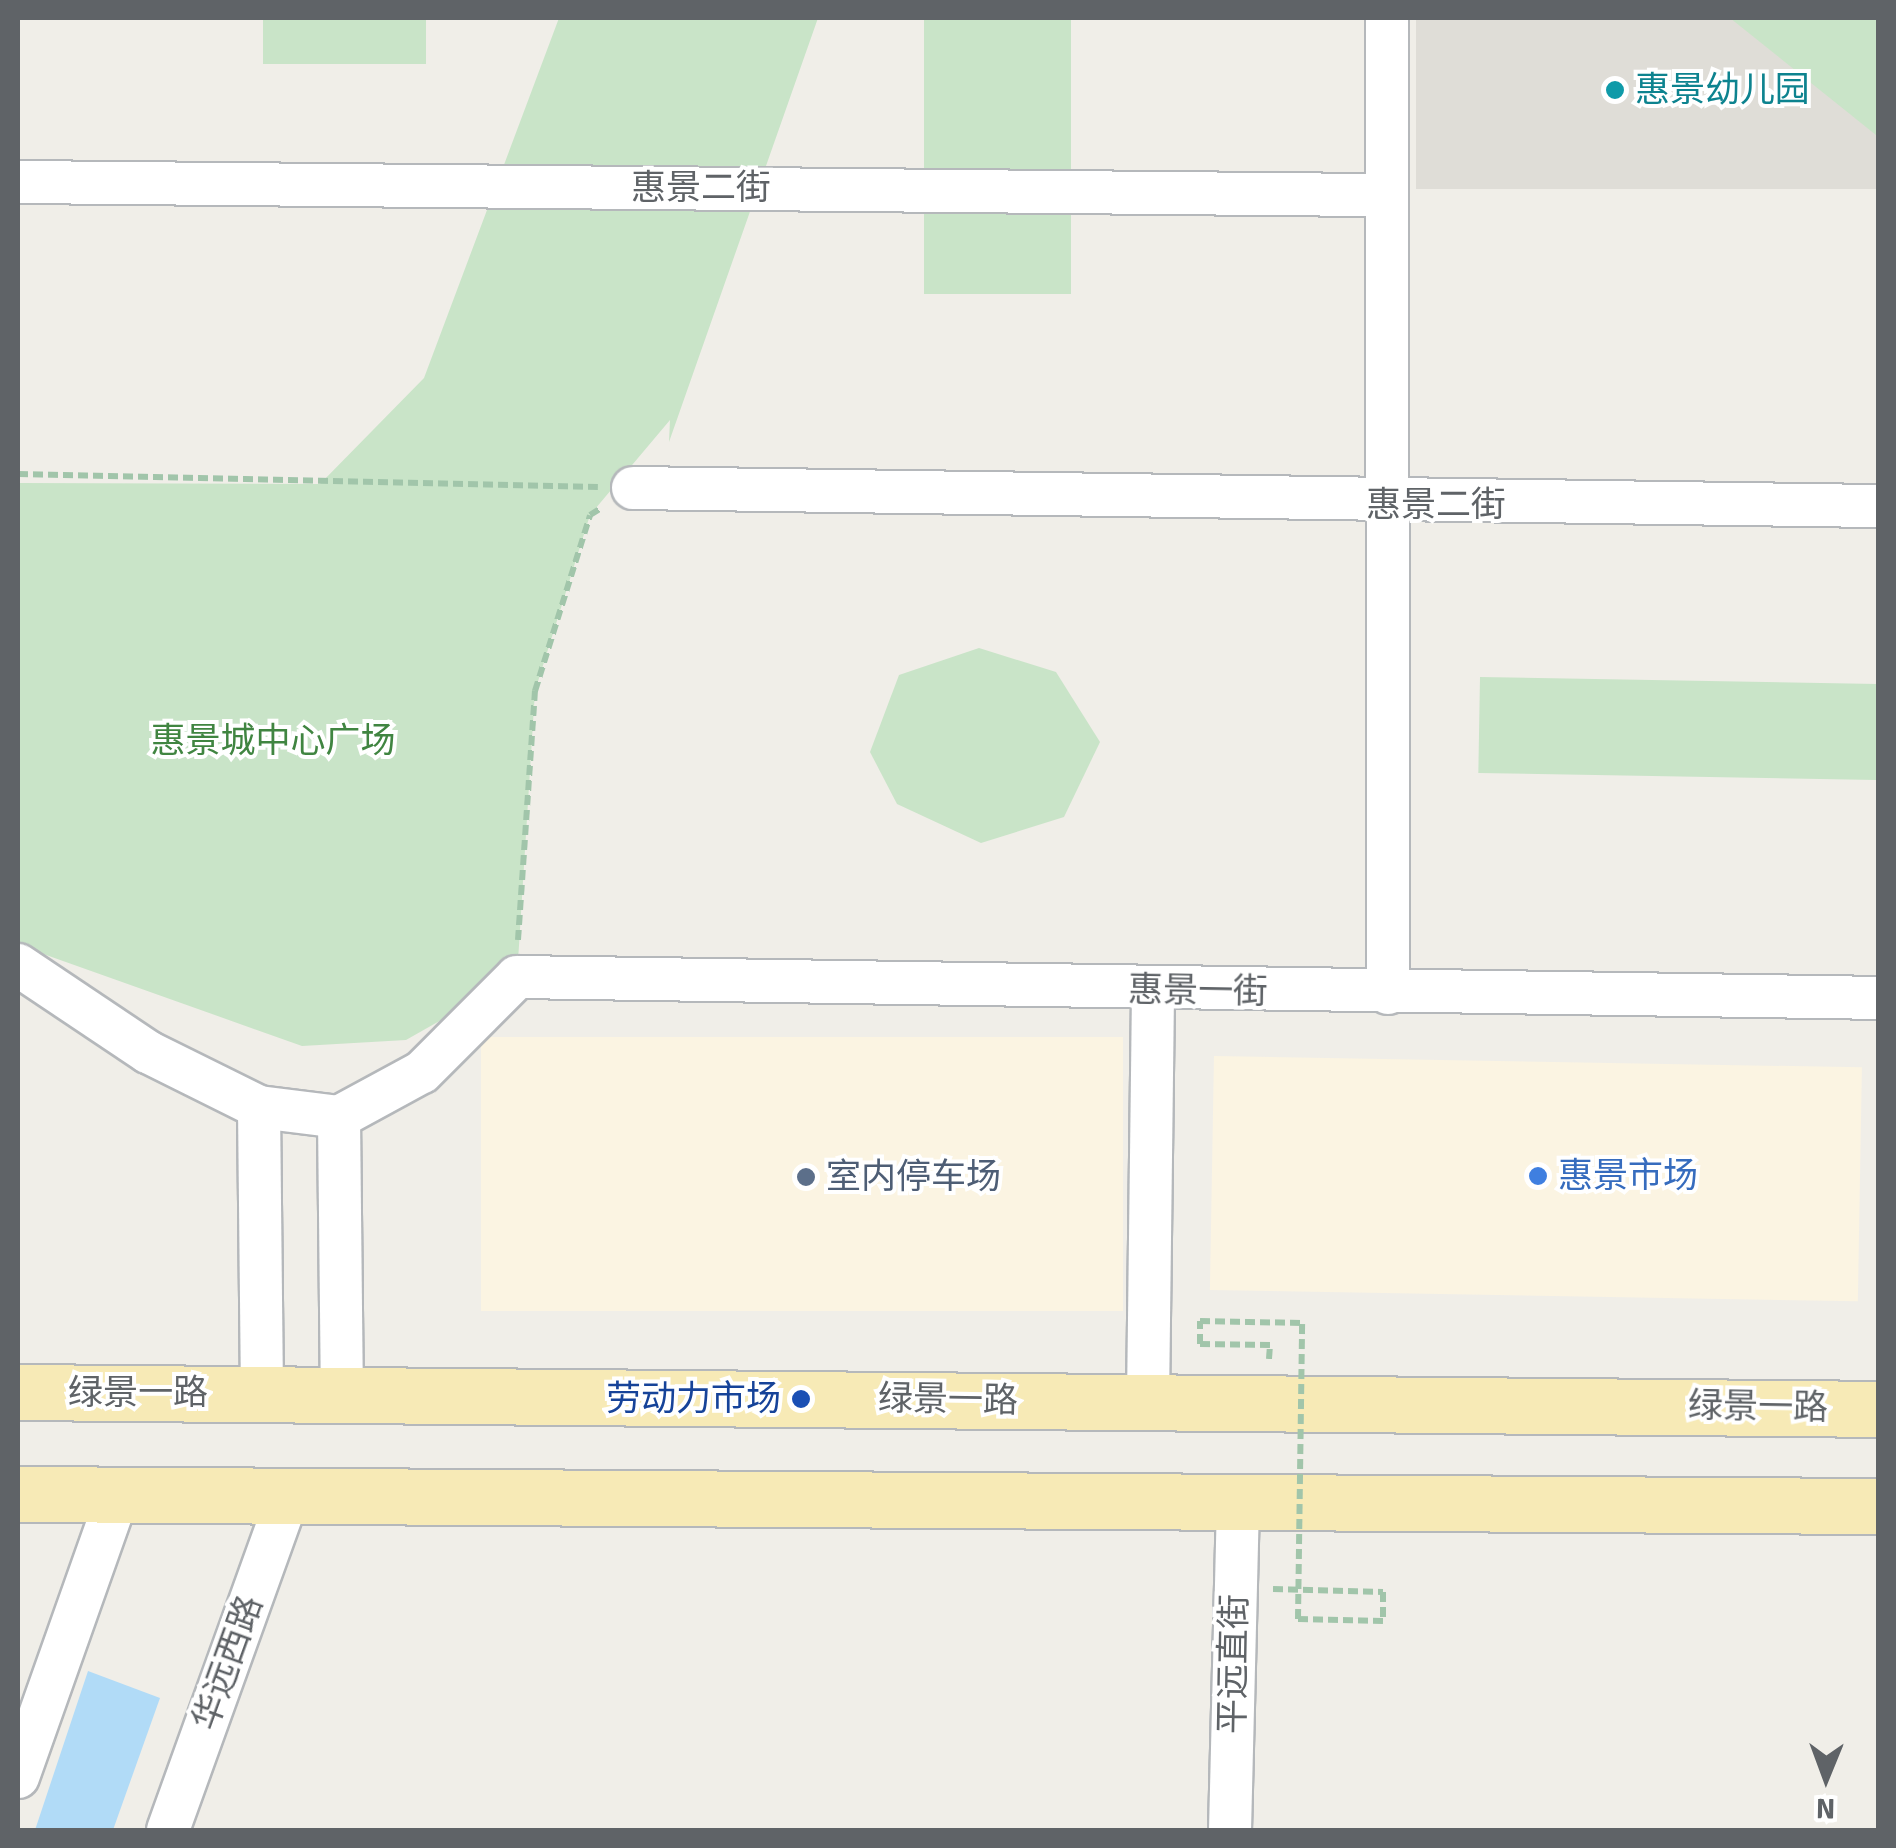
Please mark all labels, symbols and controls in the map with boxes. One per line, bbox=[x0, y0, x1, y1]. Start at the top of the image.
place label: 惠景幼儿园 bbox=[1635, 69, 1810, 111]
marker: 惠景幼儿园 bbox=[1604, 79, 1626, 101]
street label: 惠景二街 bbox=[631, 167, 771, 209]
street label: 惠景二街 bbox=[1366, 484, 1506, 526]
park label: 惠景城中心广场 bbox=[151, 720, 395, 762]
street label: 惠景一街 bbox=[1128, 969, 1268, 1013]
place label: 惠景市场 bbox=[1558, 1155, 1698, 1197]
place label: 室内停车场 bbox=[826, 1156, 1001, 1198]
marker: 惠景市场 bbox=[1527, 1165, 1549, 1187]
marker: 室内停车场 bbox=[795, 1166, 817, 1188]
street label: 绿景一路 bbox=[68, 1372, 208, 1414]
place label: 劳动力市场 bbox=[606, 1378, 781, 1420]
street label: 绿景一路 bbox=[878, 1378, 1018, 1422]
street label: 绿景一路 bbox=[1688, 1385, 1828, 1429]
marker: 劳动力市场 bbox=[790, 1388, 812, 1410]
street label: 华远西路 bbox=[184, 1590, 272, 1736]
street label: 平远直街 bbox=[1212, 1594, 1256, 1734]
north arrow bbox=[1776, 1728, 1876, 1828]
text: N bbox=[1815, 1791, 1836, 1825]

